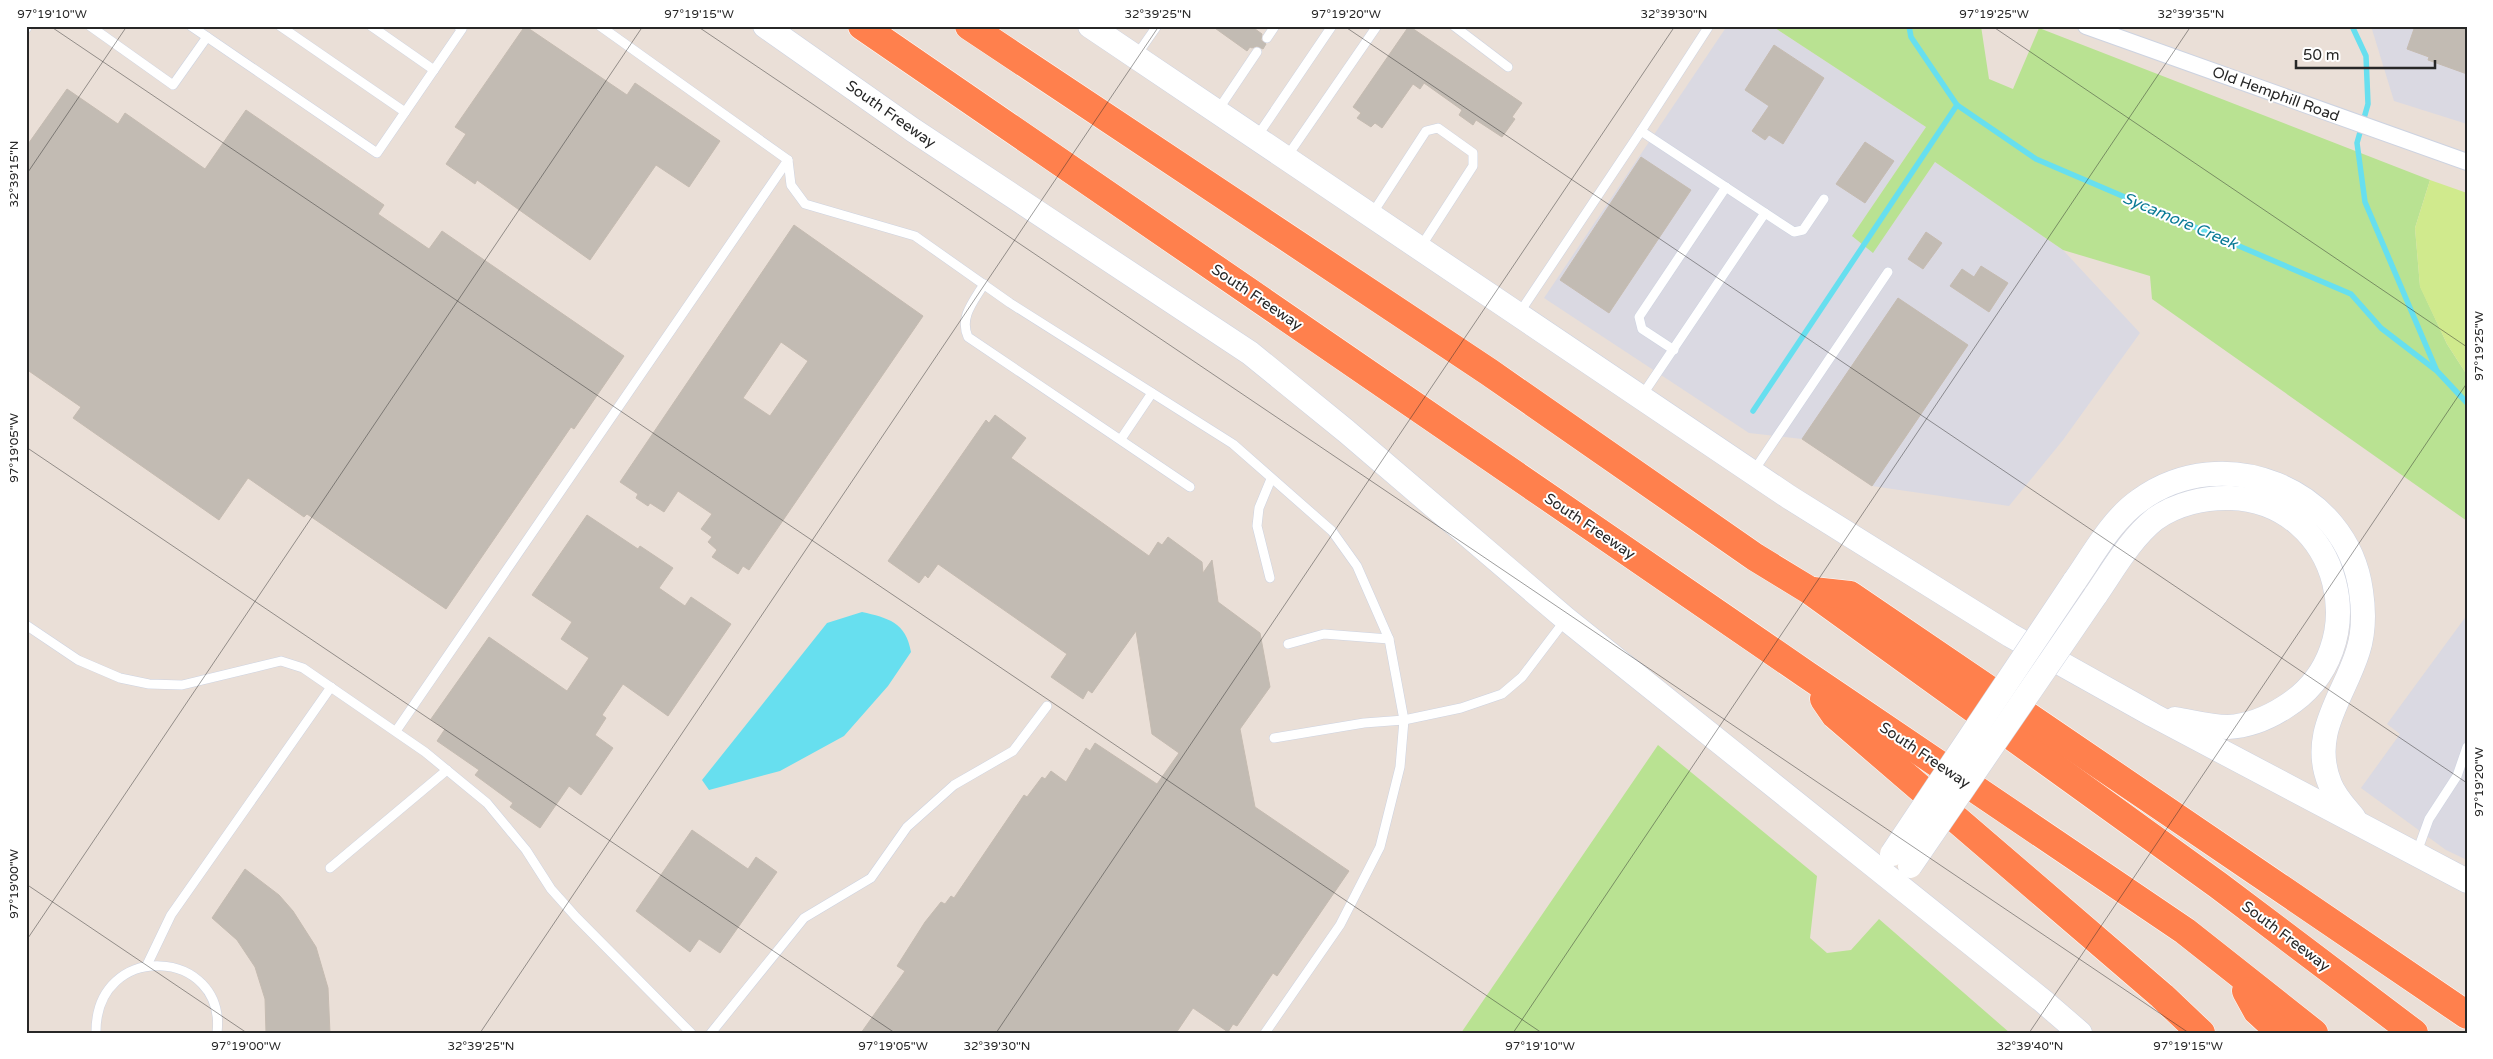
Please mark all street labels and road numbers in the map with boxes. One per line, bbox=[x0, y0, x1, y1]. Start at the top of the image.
street label: Old Hemphill Road bbox=[2210, 63, 2342, 125]
street label: South Freeway bbox=[843, 76, 939, 152]
street label: South Freeway bbox=[1208, 260, 1306, 334]
street label: South Freeway bbox=[1541, 489, 1639, 563]
street label: South Freeway bbox=[1876, 718, 1974, 792]
street label: South Freeway bbox=[2238, 897, 2334, 975]

